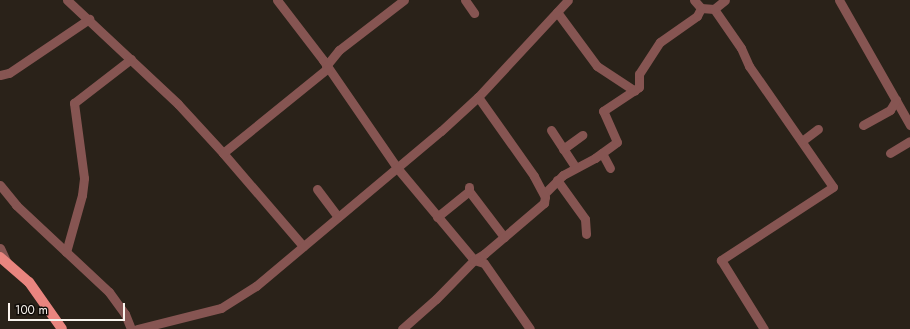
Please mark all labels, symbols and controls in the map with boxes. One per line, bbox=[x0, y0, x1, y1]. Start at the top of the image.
scale bar bbox=[10, 295, 127, 321]
text: 100 m bbox=[15, 301, 48, 319]

